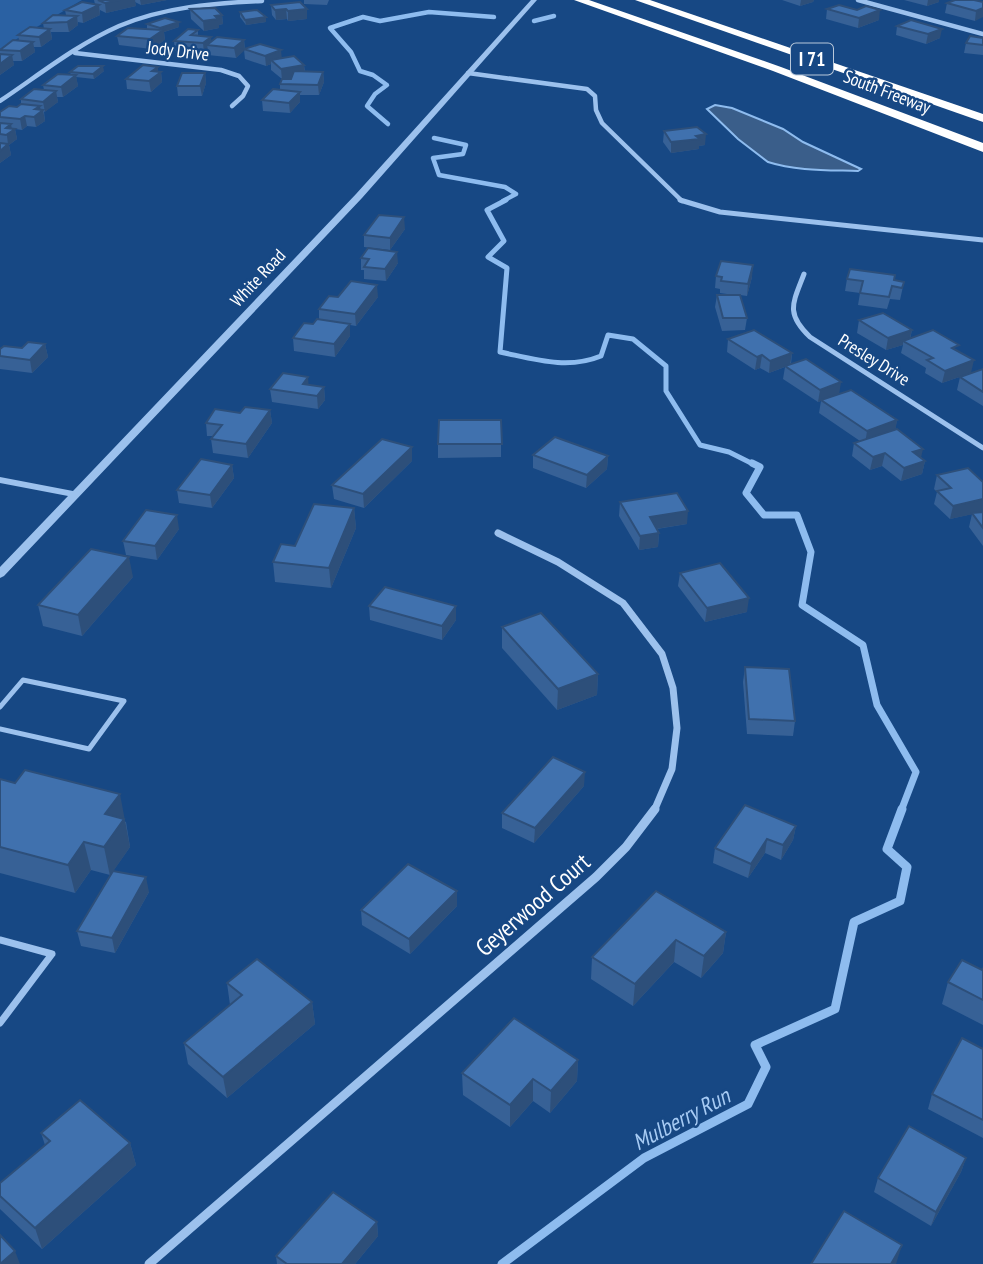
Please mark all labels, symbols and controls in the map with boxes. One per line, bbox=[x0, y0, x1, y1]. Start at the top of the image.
street label: Jody Drive bbox=[145, 35, 211, 66]
road number: I 71 bbox=[791, 44, 833, 74]
street label: South Freeway bbox=[840, 64, 934, 119]
street label: White Road bbox=[225, 244, 290, 311]
street label: Presley Drive bbox=[834, 329, 914, 391]
street label: Geyerwood Court bbox=[469, 846, 597, 963]
water label: Mulberry Run bbox=[627, 1080, 736, 1156]

